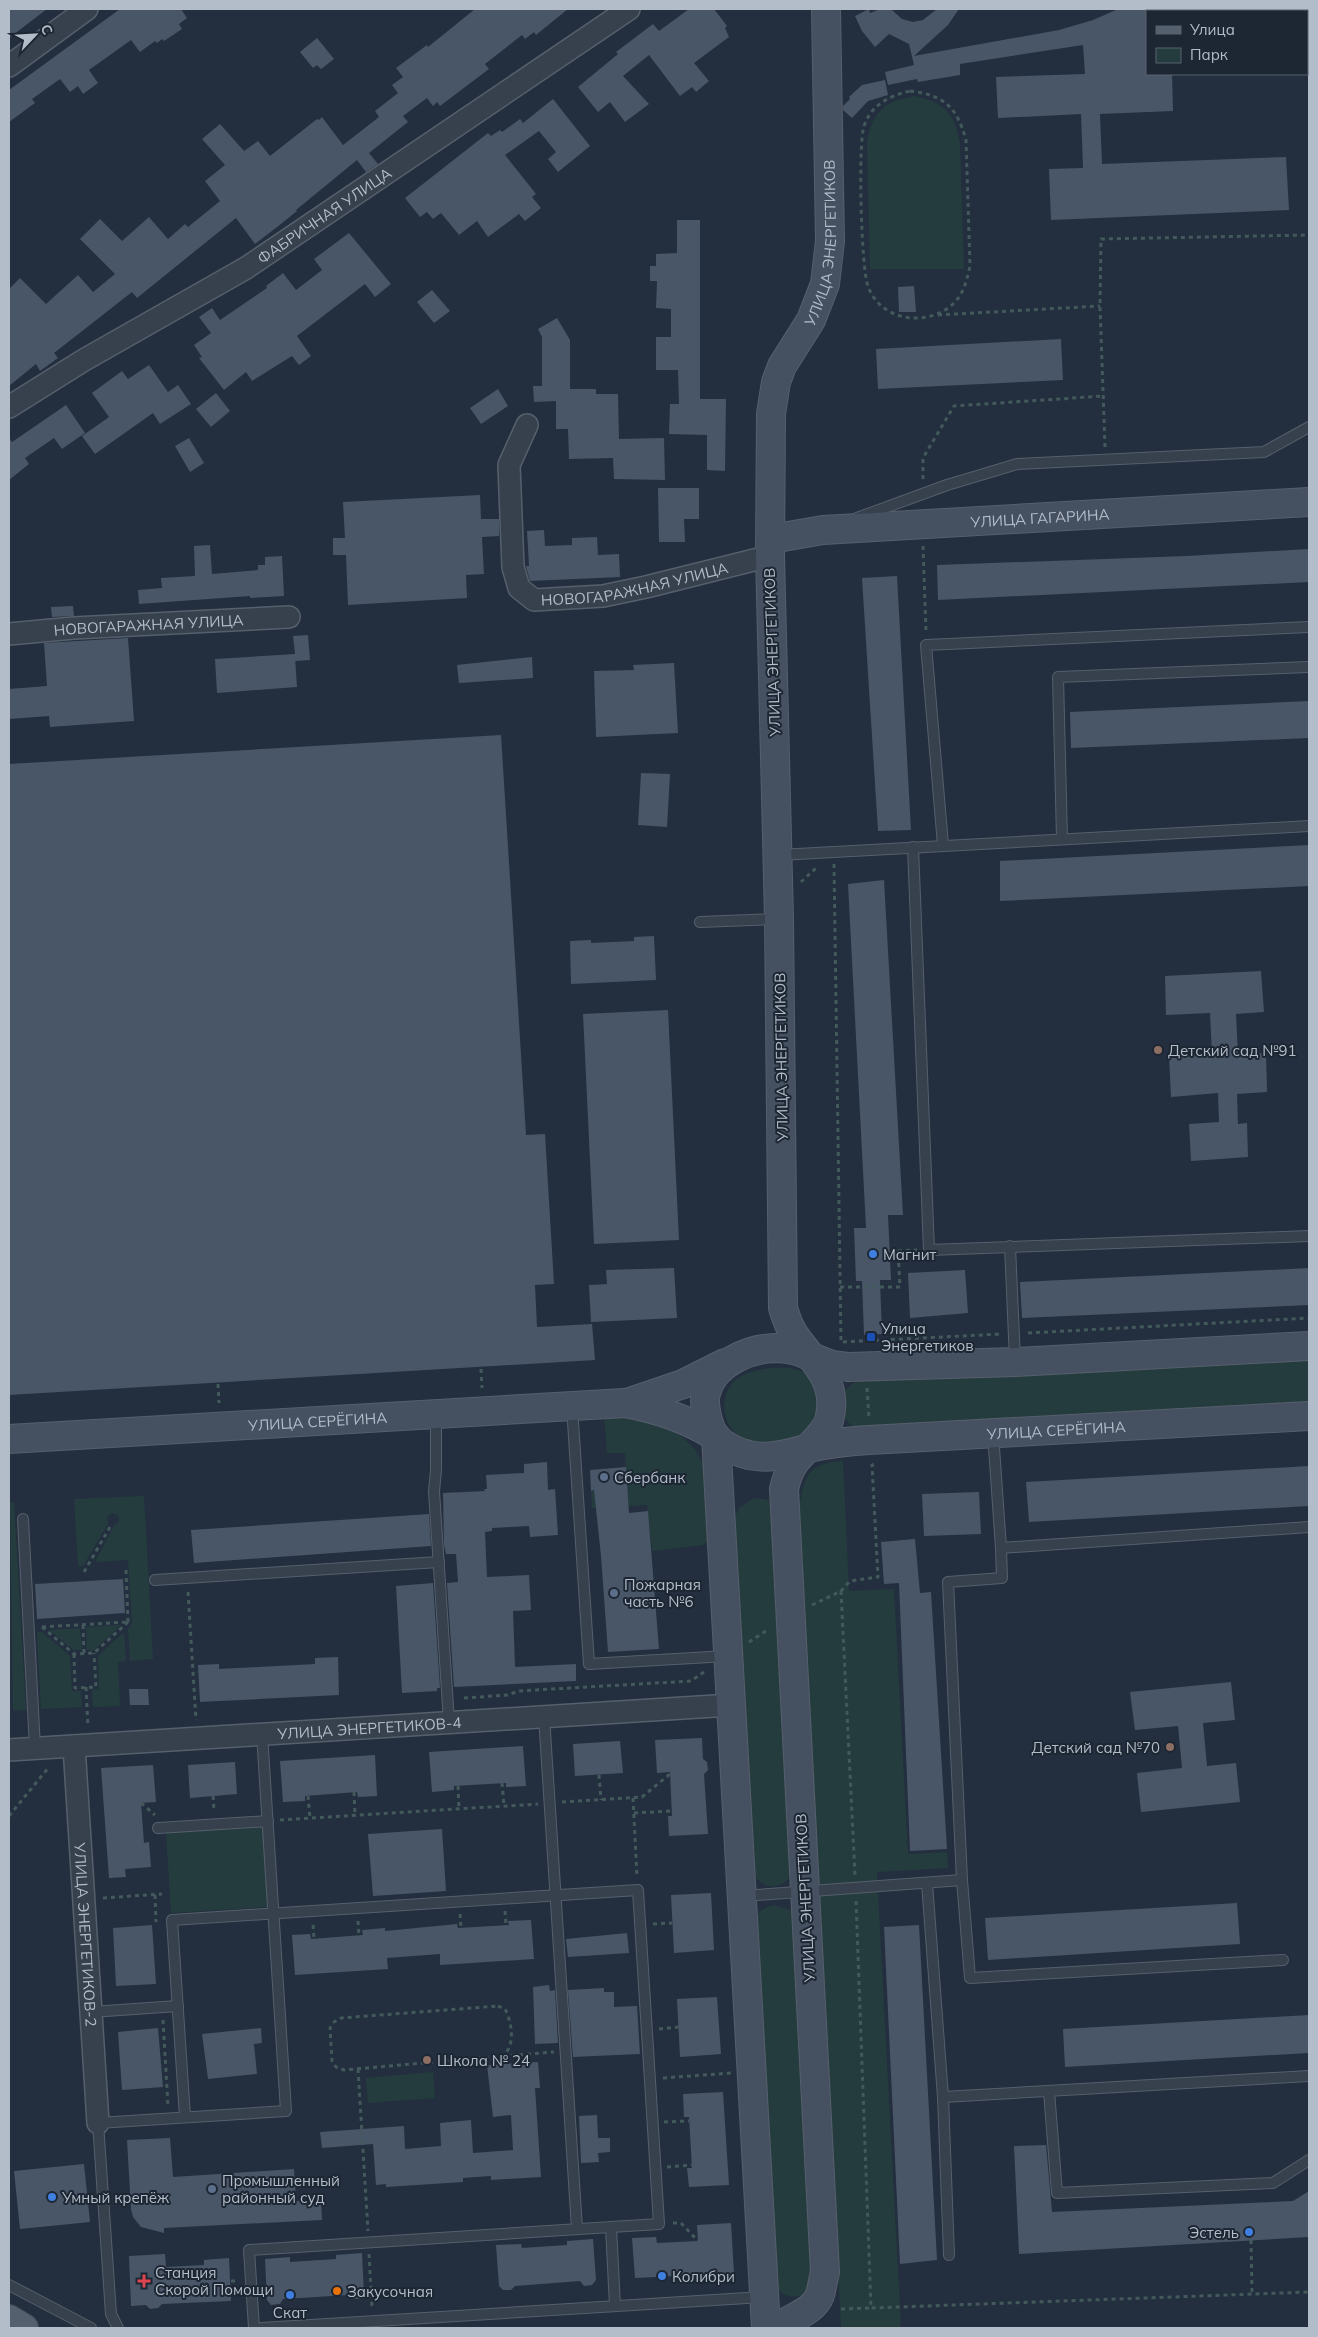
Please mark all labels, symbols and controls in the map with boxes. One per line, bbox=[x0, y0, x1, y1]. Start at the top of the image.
north arrow bbox=[10, 10, 60, 60]
legend bbox=[1146, 10, 1308, 75]
text: Улица bbox=[1189, 20, 1235, 39]
text: С bbox=[37, 21, 57, 38]
text: Парк bbox=[1190, 45, 1229, 64]
street label: УЛИЦА ЭНЕРГЕТИКОВ bbox=[799, 159, 840, 331]
street label: ФАБРИЧНАЯ УЛИЦА bbox=[253, 163, 395, 267]
street label: УЛИЦА ГАГАРИНА bbox=[969, 504, 1110, 531]
street label: НОВОГАРАЖНАЯ УЛИЦА bbox=[540, 557, 730, 609]
street label: УЛИЦА ЭНЕРГЕТИКОВ bbox=[760, 567, 784, 738]
street label: НОВОГАРАЖНАЯ УЛИЦА bbox=[53, 610, 244, 639]
street label: УЛИЦА ЭНЕРГЕТИКОВ bbox=[770, 972, 792, 1143]
place label: Детский сад №91 bbox=[1168, 1041, 1297, 1060]
marker: Детский сад №91 bbox=[1152, 1044, 1164, 1056]
place label: Магнит bbox=[883, 1245, 937, 1264]
marker: Магнит bbox=[867, 1248, 879, 1260]
place label: Улица Энергетиков bbox=[880, 1319, 974, 1355]
marker: Улица Энергетиков bbox=[865, 1331, 877, 1343]
street label: УЛИЦА СЕРЁГИНА bbox=[246, 1407, 388, 1435]
street label: УЛИЦА СЕРЁГИНА bbox=[985, 1417, 1126, 1443]
place label: Сбербанк bbox=[614, 1468, 686, 1487]
marker: Сбербанк bbox=[598, 1471, 610, 1483]
place label: Пожарная часть №6 bbox=[624, 1575, 701, 1611]
marker: Пожарная часть №6 bbox=[608, 1587, 620, 1599]
street label: УЛИЦА ЭНЕРГЕТИКОВ-4 bbox=[276, 1712, 462, 1743]
place label: Детский сад №70 bbox=[1031, 1738, 1160, 1757]
marker: Детский сад №70 bbox=[1164, 1741, 1176, 1753]
street label: УЛИЦА ЭНЕРГЕТИКОВ bbox=[791, 1813, 819, 1984]
street label: УЛИЦА ЭНЕРГЕТИКОВ-2 bbox=[71, 1841, 101, 2027]
place label: Школа № 24 bbox=[437, 2051, 530, 2070]
marker: Школа № 24 bbox=[421, 2054, 433, 2066]
place label: Промышленный районный суд bbox=[222, 2171, 340, 2207]
marker: Промышленный районный суд bbox=[206, 2183, 218, 2195]
place label: Умный крепёж bbox=[61, 2188, 170, 2207]
marker: Умный крепёж bbox=[46, 2191, 58, 2203]
place label: Эстель bbox=[1189, 2223, 1239, 2242]
marker: Эстель bbox=[1243, 2226, 1255, 2238]
place label: Станция Скорой Помощи bbox=[155, 2263, 273, 2299]
place label: Колибри bbox=[672, 2267, 735, 2286]
marker: Колибри bbox=[656, 2270, 668, 2282]
marker: Станция Скорой Помощи bbox=[137, 2274, 151, 2288]
place label: Закусочная bbox=[347, 2282, 433, 2301]
marker: Закусочная bbox=[331, 2285, 343, 2297]
marker: Скат bbox=[284, 2289, 296, 2301]
place label: Скат bbox=[273, 2303, 307, 2322]

